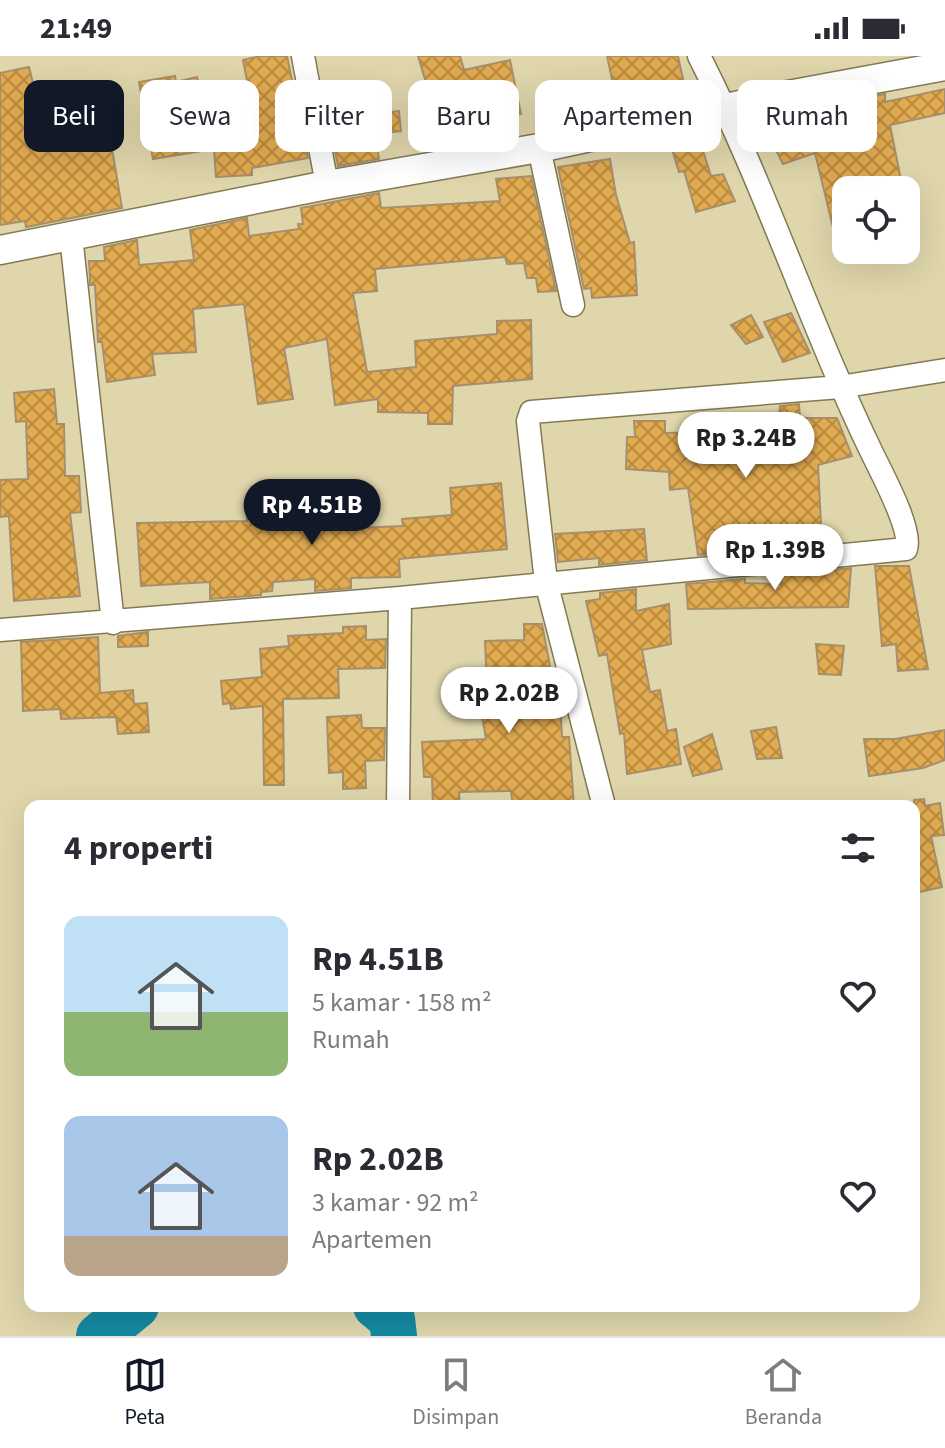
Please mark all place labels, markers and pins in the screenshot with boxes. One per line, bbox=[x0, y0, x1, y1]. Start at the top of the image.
pin: Rp 3.24B bbox=[663, 412, 829, 480]
pin: Rp 4.51B bbox=[229, 479, 395, 547]
pin: Rp 1.39B bbox=[692, 524, 858, 592]
pin: Rp 2.02B bbox=[426, 667, 592, 735]

